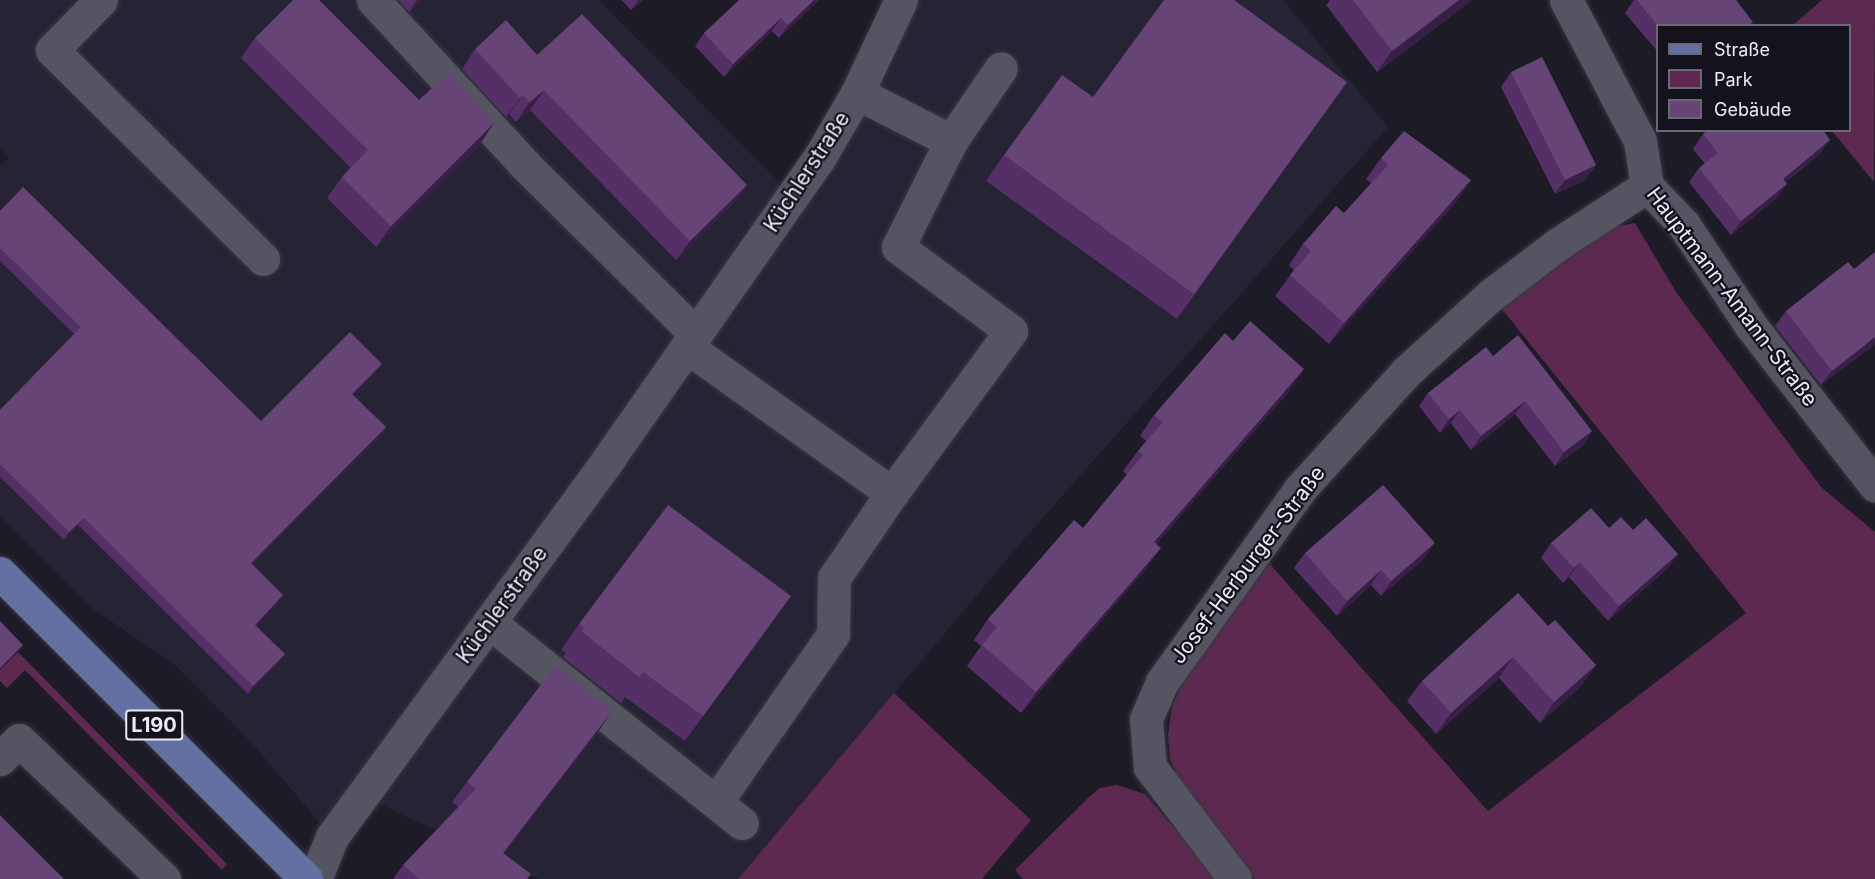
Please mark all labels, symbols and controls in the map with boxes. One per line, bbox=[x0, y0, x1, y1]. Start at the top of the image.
legend bbox=[1656, 24, 1851, 132]
text: Straße bbox=[1714, 39, 1770, 60]
text: Park bbox=[1714, 69, 1753, 90]
text: Gebäude bbox=[1714, 99, 1791, 120]
street label: Küchlerstraße bbox=[759, 107, 855, 237]
street label: Hauptmann-Amann-Straße bbox=[1641, 182, 1823, 412]
street label: Josef-Herburger-Straße bbox=[1165, 461, 1331, 669]
street label: Küchlerstraße bbox=[451, 542, 553, 668]
road number: L190 bbox=[124, 708, 184, 742]

